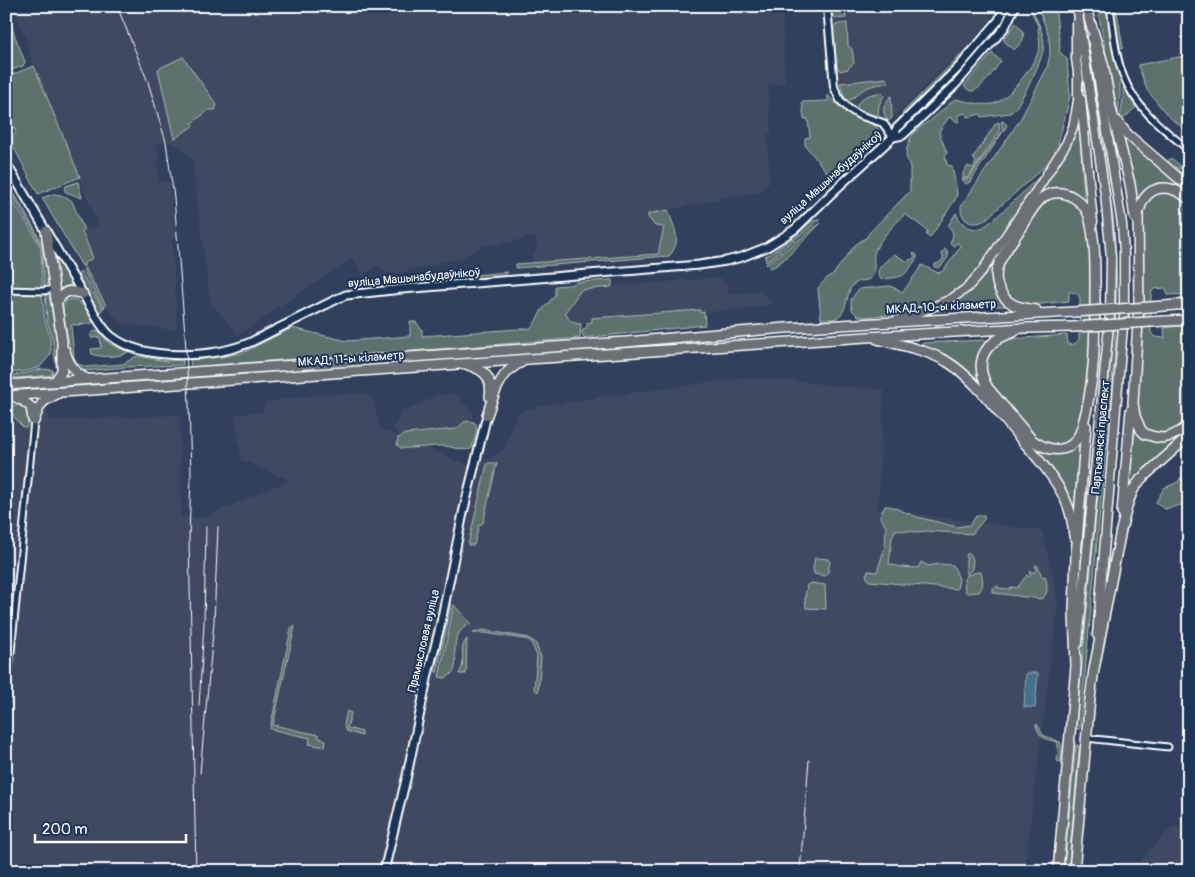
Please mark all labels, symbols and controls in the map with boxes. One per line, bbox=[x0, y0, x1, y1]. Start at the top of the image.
street label: вуліца Машынабудаўнікоў bbox=[777, 128, 885, 228]
street label: вуліца Машынабудаўнікоў bbox=[347, 265, 481, 291]
street label: МКАД, 10-ы кіламетр bbox=[886, 297, 997, 317]
street label: МКАД, 11-ы кіламетр bbox=[297, 348, 405, 370]
street label: Партызанскі праспект bbox=[1089, 379, 1113, 495]
street label: Прамысловая вуліца bbox=[405, 588, 443, 694]
scale bar bbox=[35, 812, 186, 844]
text: 200 m bbox=[42, 820, 87, 839]

